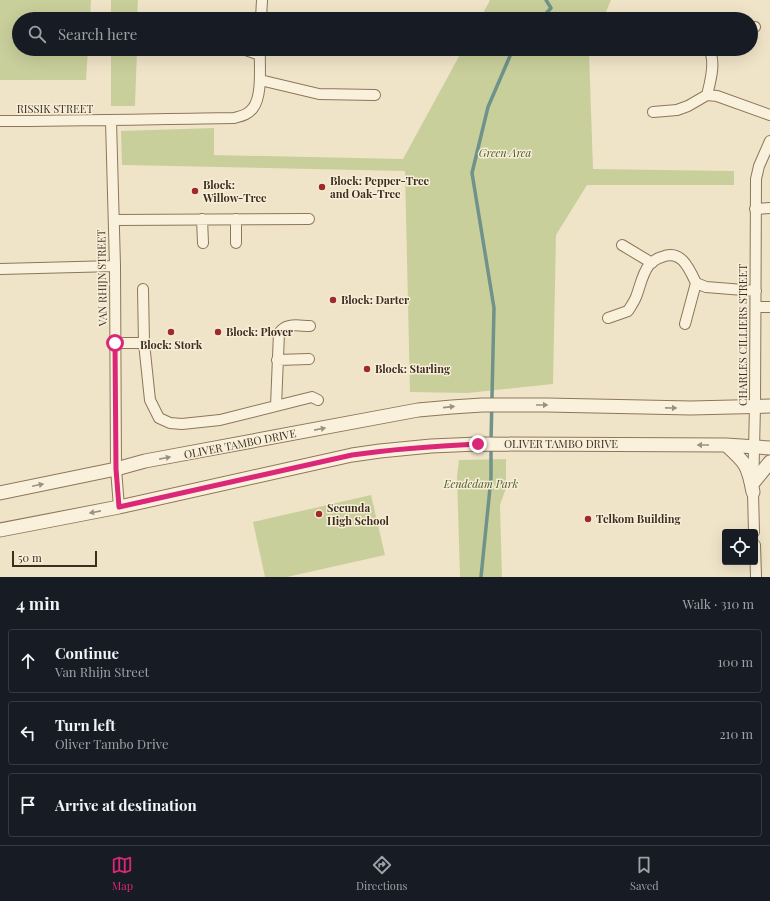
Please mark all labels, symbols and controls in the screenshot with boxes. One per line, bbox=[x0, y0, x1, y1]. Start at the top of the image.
search box bbox=[12, 12, 758, 56]
icon: search bbox=[26, 23, 48, 45]
text: Search here bbox=[58, 24, 137, 44]
street label: RISSIK STREET bbox=[17, 101, 93, 116]
park label: Green Area bbox=[479, 145, 532, 160]
place label: Block: Pepper-Tree and Oak-Tree bbox=[330, 173, 430, 201]
place label: Block: Willow-Tree bbox=[202, 177, 267, 205]
marker: Block: Pepper-Tree and Oak-Tree bbox=[317, 182, 327, 192]
marker: Block: Willow-Tree bbox=[190, 186, 200, 196]
street label: VAN RHIJN STREET bbox=[93, 229, 110, 328]
street label: CHARLES CILLIERS STREET bbox=[735, 264, 750, 406]
place label: Block: Darter bbox=[341, 292, 410, 307]
marker: Block: Darter bbox=[328, 295, 338, 305]
place label: Block: Plover bbox=[226, 324, 294, 339]
marker: Block: Stork bbox=[166, 327, 176, 337]
marker: Block: Plover bbox=[213, 327, 223, 337]
route start bbox=[106, 334, 124, 352]
place label: Block: Stork bbox=[140, 337, 203, 352]
place label: Block: Starling bbox=[375, 361, 451, 376]
marker: Block: Starling bbox=[362, 364, 372, 374]
one-way arrow bbox=[536, 402, 549, 408]
one-way arrow bbox=[443, 404, 455, 411]
one-way arrow bbox=[665, 404, 677, 411]
street label: OLIVER TAMBO DRIVE bbox=[182, 425, 298, 462]
one-way arrow bbox=[314, 426, 327, 432]
route end bbox=[469, 435, 487, 453]
street label: OLIVER TAMBO DRIVE bbox=[504, 436, 618, 451]
one-way arrow bbox=[696, 442, 709, 448]
one-way arrow bbox=[159, 454, 171, 460]
park label: Eendedam Park bbox=[443, 476, 519, 491]
one-way arrow bbox=[32, 481, 44, 487]
place label: Secunda High School bbox=[327, 500, 389, 528]
one-way arrow bbox=[89, 509, 102, 515]
marker: Secunda High School bbox=[314, 509, 324, 519]
place label: Telkom Building bbox=[596, 511, 681, 526]
marker: Telkom Building bbox=[583, 514, 593, 524]
map controls bbox=[722, 529, 758, 565]
button: locate bbox=[722, 529, 758, 565]
scale bar bbox=[12, 549, 97, 568]
text: 50 m bbox=[18, 550, 42, 565]
text: 4 min bbox=[16, 592, 60, 614]
text: Walk · 310 m bbox=[683, 595, 754, 612]
text: Continue bbox=[55, 643, 119, 663]
icon: ahead bbox=[17, 650, 39, 672]
text: 100 m bbox=[718, 653, 753, 670]
text: Van Rhijn Street bbox=[55, 663, 149, 680]
text: Turn left bbox=[55, 715, 116, 735]
icon: left bbox=[17, 722, 39, 744]
text: 210 m bbox=[719, 725, 753, 742]
text: Oliver Tambo Drive bbox=[55, 735, 169, 752]
icon: arrive bbox=[17, 794, 39, 816]
text: Arrive at destination bbox=[55, 795, 197, 815]
tab: Map bbox=[111, 854, 133, 893]
tab: Directions bbox=[356, 854, 407, 893]
tab: Saved bbox=[630, 854, 659, 893]

